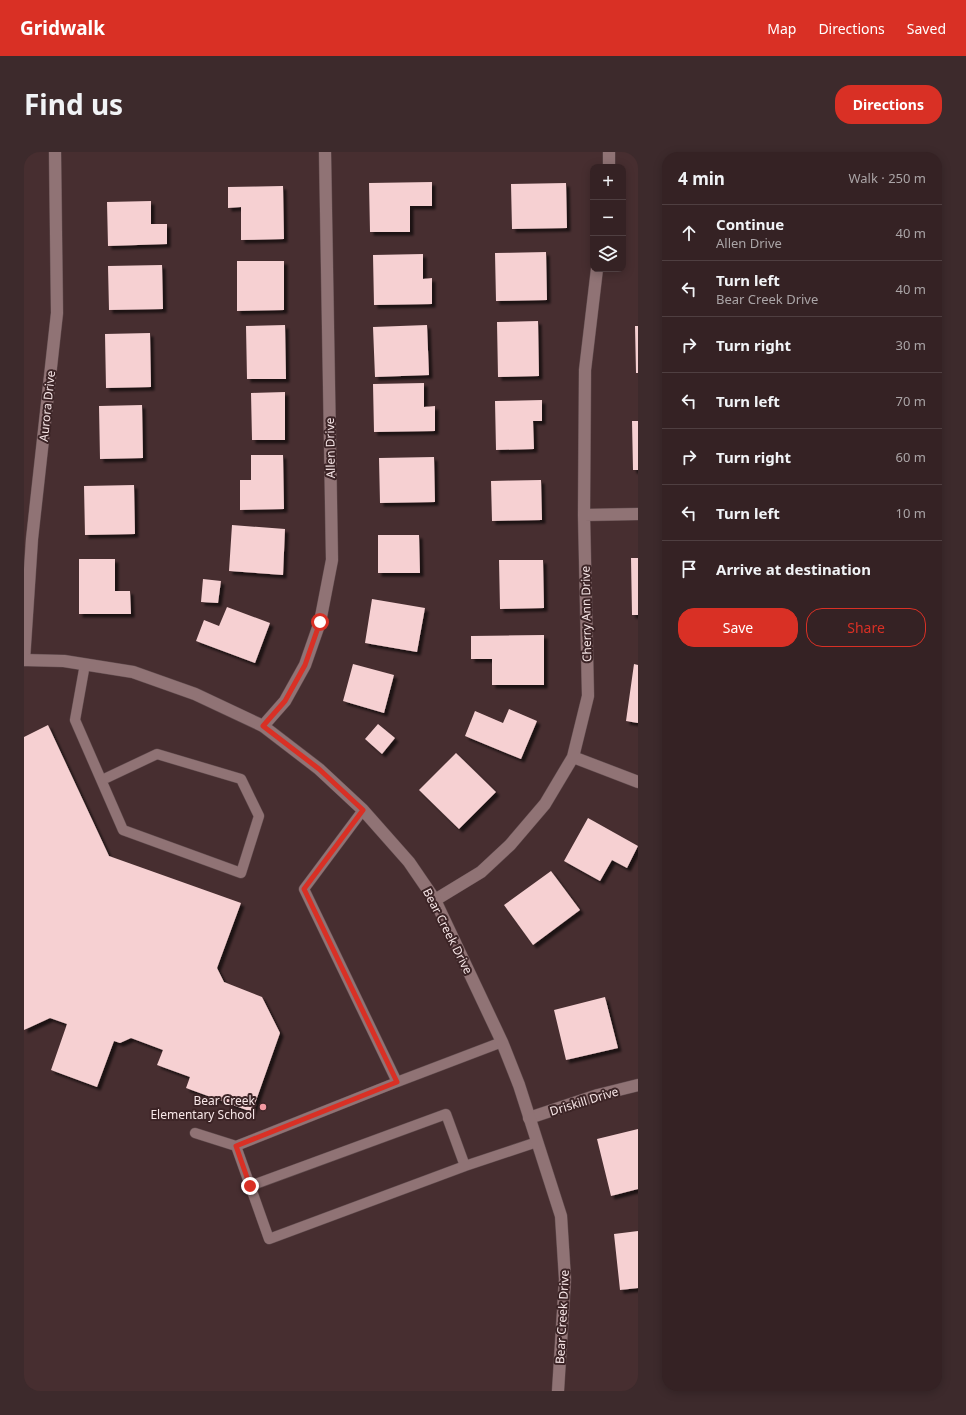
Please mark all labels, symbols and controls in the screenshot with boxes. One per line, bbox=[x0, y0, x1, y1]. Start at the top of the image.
text: Gridwalk bbox=[20, 15, 105, 41]
text: Map bbox=[767, 19, 796, 38]
text: Directions bbox=[818, 19, 885, 38]
text: Saved bbox=[907, 19, 946, 38]
text: Find us bbox=[24, 85, 123, 123]
button: Directions bbox=[835, 85, 942, 124]
map controls bbox=[590, 164, 626, 272]
button: + bbox=[590, 164, 626, 200]
text: 4 min bbox=[678, 167, 725, 190]
text: Walk · 250 m bbox=[848, 169, 926, 187]
button: − bbox=[590, 200, 626, 236]
text: Continue bbox=[716, 214, 784, 234]
icon: ahead bbox=[678, 222, 700, 244]
text: 40 m bbox=[896, 224, 926, 242]
text: Allen Drive bbox=[716, 234, 782, 252]
button: layers bbox=[590, 236, 626, 272]
text: Turn left bbox=[716, 270, 780, 290]
icon: left bbox=[678, 278, 700, 300]
text: 40 m bbox=[896, 280, 926, 298]
text: Bear Creek Drive bbox=[716, 290, 818, 308]
icon: right bbox=[678, 334, 700, 356]
text: Turn right bbox=[716, 335, 791, 355]
text: 30 m bbox=[896, 336, 926, 354]
street label: Aurora Drive bbox=[35, 369, 59, 442]
icon: left bbox=[678, 390, 700, 412]
text: Turn left bbox=[716, 391, 780, 411]
text: 70 m bbox=[896, 392, 926, 410]
street label: Allen Drive bbox=[321, 417, 339, 479]
icon: right bbox=[678, 446, 700, 468]
text: Turn right bbox=[716, 447, 791, 467]
text: 60 m bbox=[896, 448, 926, 466]
icon: left bbox=[678, 502, 700, 524]
text: Turn left bbox=[716, 503, 780, 523]
text: 10 m bbox=[896, 504, 926, 522]
icon: arrive bbox=[678, 558, 700, 580]
text: Arrive at destination bbox=[716, 559, 871, 579]
street label: Cherry Ann Drive bbox=[577, 566, 595, 662]
button: Save bbox=[678, 608, 798, 647]
button: Share bbox=[806, 608, 926, 647]
route start bbox=[311, 613, 329, 631]
street label: Bear Creek Drive bbox=[419, 885, 477, 977]
street label: Driskill Drive bbox=[548, 1082, 621, 1120]
place label: Bear Creek Elementary School bbox=[150, 1092, 256, 1123]
marker: Bear Creek Elementary School bbox=[258, 1102, 268, 1112]
route end bbox=[241, 1177, 259, 1195]
street label: Bear Creek Drive bbox=[551, 1269, 573, 1365]

